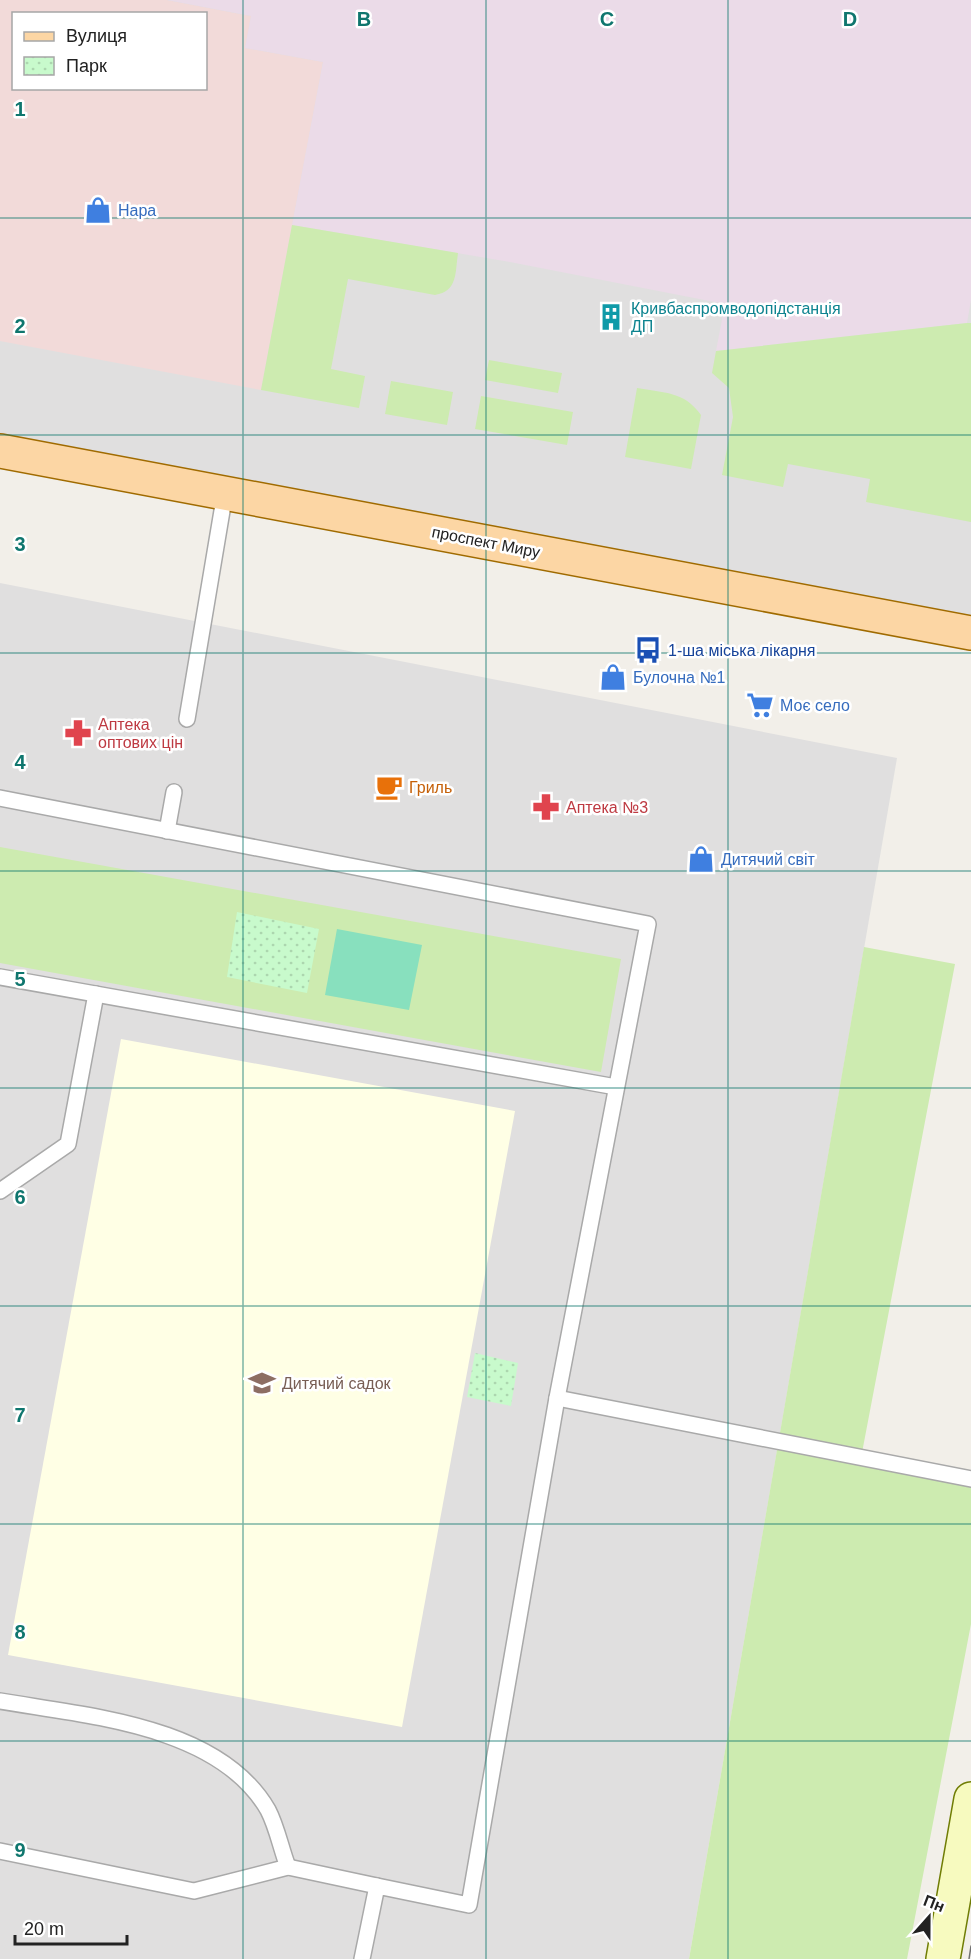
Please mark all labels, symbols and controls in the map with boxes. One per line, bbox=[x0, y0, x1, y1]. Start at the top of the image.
text: B bbox=[357, 8, 371, 30]
text: C bbox=[600, 8, 614, 30]
text: D bbox=[843, 8, 857, 30]
legend bbox=[12, 12, 207, 90]
text: Вулиця bbox=[66, 26, 127, 46]
text: Парк bbox=[66, 56, 107, 76]
text: 1 bbox=[14, 98, 26, 120]
shop icon: Нара bbox=[83, 195, 113, 225]
place label: Нара bbox=[118, 202, 156, 219]
place label: Кривбаспромводопідстанція ДП bbox=[631, 300, 841, 335]
building icon: Кривбаспромводопідстанція ДП bbox=[596, 302, 626, 332]
text: 2 bbox=[14, 315, 26, 337]
street label: проспект Миру bbox=[430, 523, 542, 561]
text: 3 bbox=[14, 533, 26, 555]
bus stop icon: 1-ша міська лікарня bbox=[633, 635, 663, 665]
place label: 1-ша міська лікарня bbox=[668, 642, 816, 659]
shop icon: Булочна №1 bbox=[598, 662, 628, 692]
place label: Булочна №1 bbox=[633, 669, 726, 686]
supermarket icon: Моє село bbox=[745, 690, 775, 720]
place label: Моє село bbox=[780, 697, 850, 714]
place label: Аптека оптових цін bbox=[98, 716, 183, 751]
pharmacy icon: Аптека оптових цін bbox=[63, 718, 93, 748]
text: 4 bbox=[14, 751, 26, 773]
cafe icon: Гриль bbox=[374, 772, 404, 802]
place label: Гриль bbox=[409, 779, 452, 796]
pharmacy icon: Аптека №3 bbox=[531, 792, 561, 822]
place label: Аптека №3 bbox=[566, 799, 648, 816]
shop icon: Дитячий світ bbox=[686, 844, 716, 874]
place label: Дитячий світ bbox=[721, 851, 815, 868]
text: 5 bbox=[14, 968, 26, 990]
text: 6 bbox=[14, 1186, 26, 1208]
school or university icon: Дитячий садок bbox=[247, 1368, 277, 1398]
place label: Дитячий садок bbox=[282, 1375, 392, 1392]
text: 7 bbox=[14, 1404, 26, 1426]
text: 8 bbox=[14, 1621, 26, 1643]
text: 9 bbox=[14, 1839, 26, 1861]
north arrow bbox=[899, 1887, 959, 1947]
text: Пн bbox=[921, 1892, 947, 1915]
scale bar bbox=[15, 1908, 128, 1946]
text: 20 m bbox=[24, 1919, 64, 1939]

